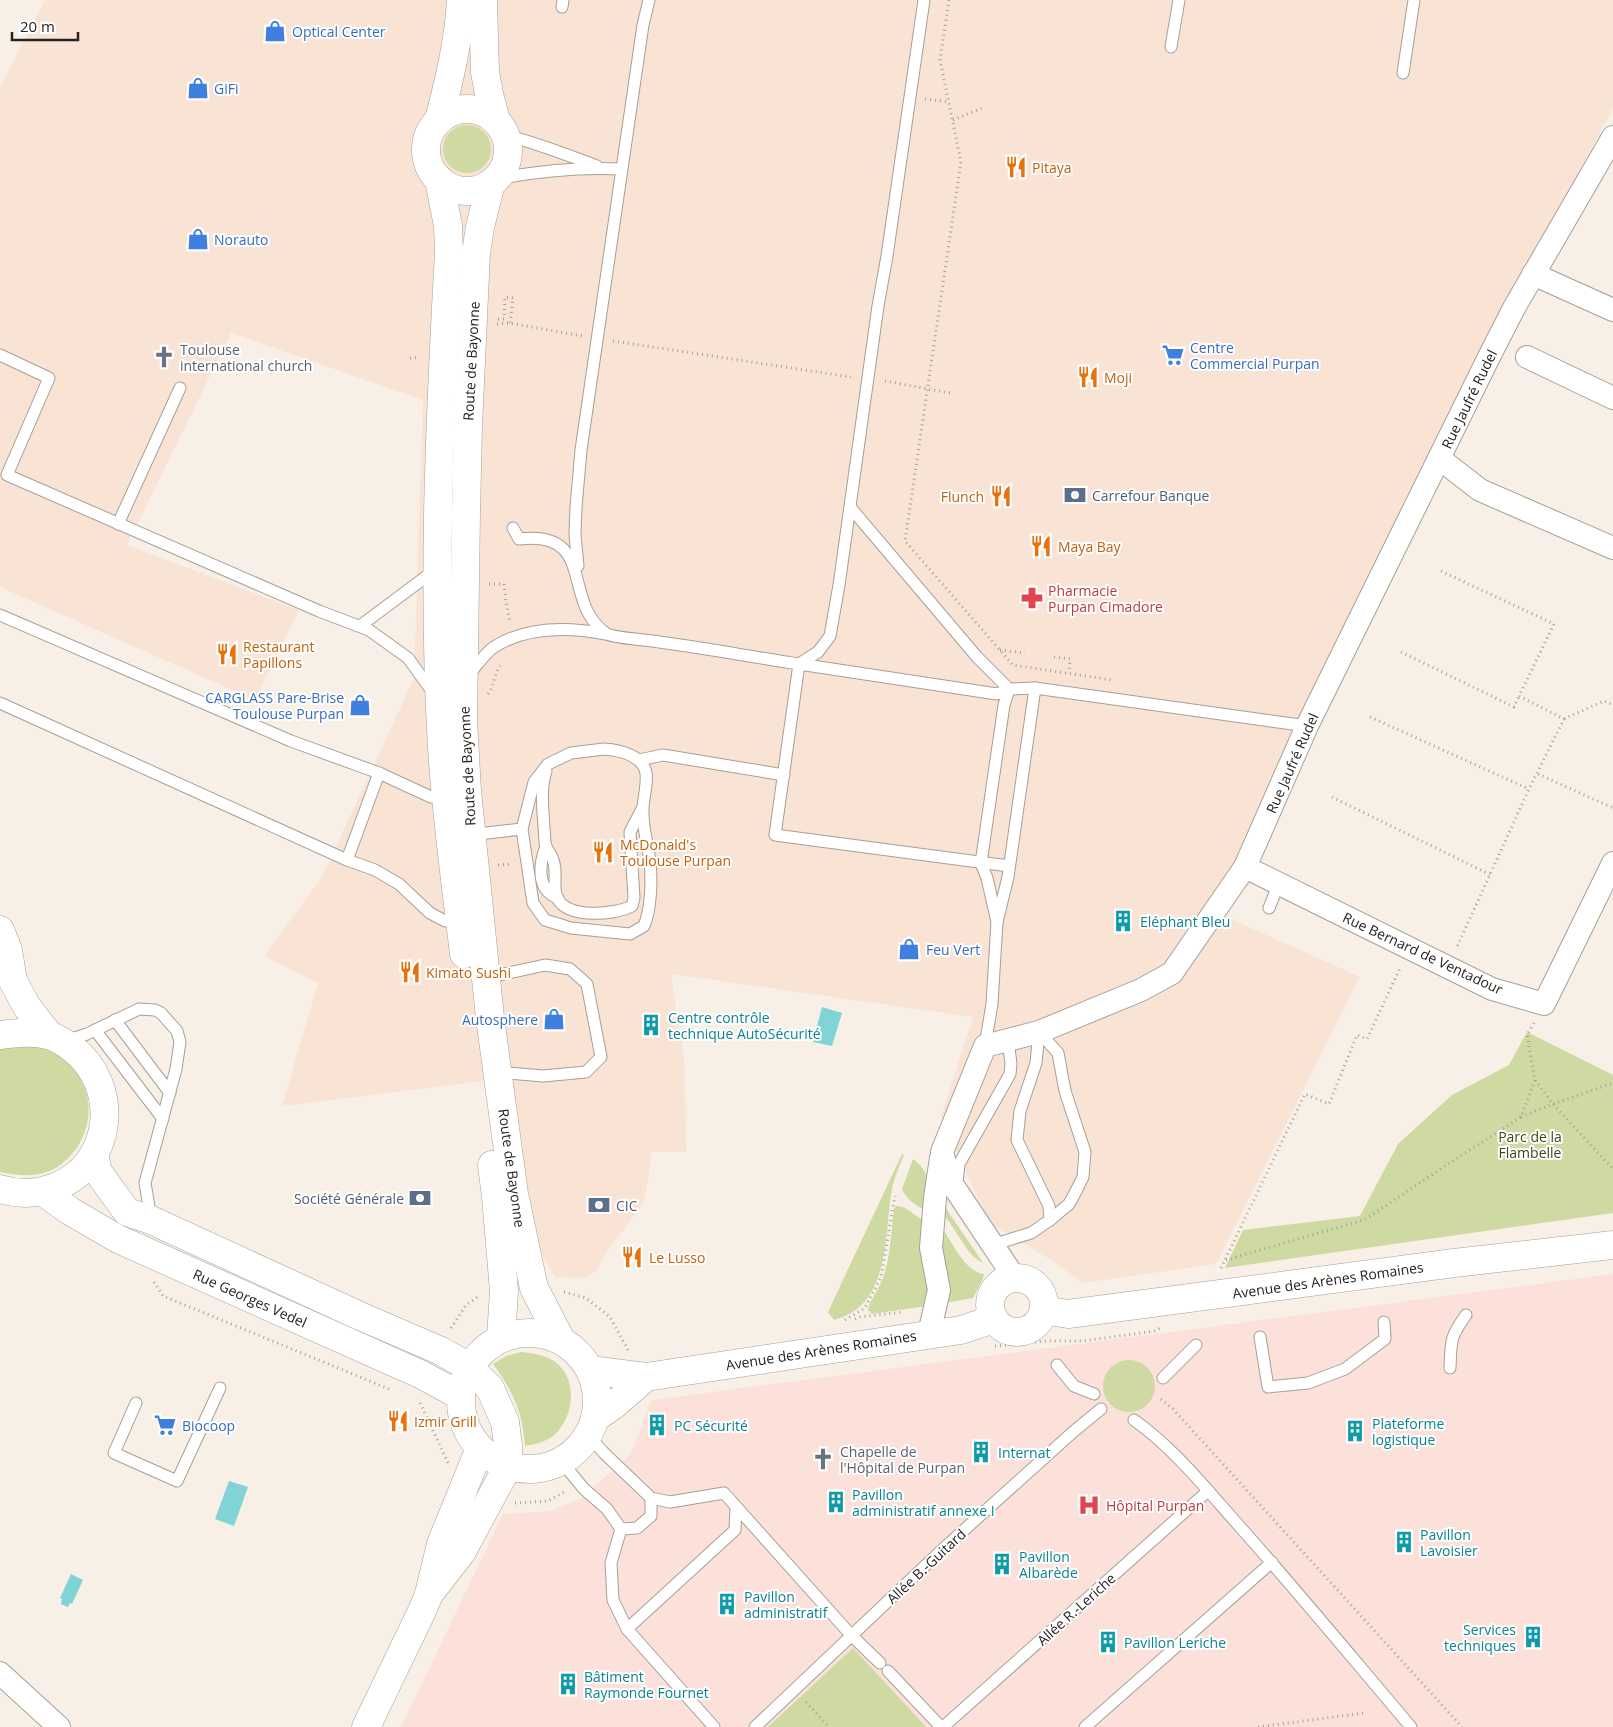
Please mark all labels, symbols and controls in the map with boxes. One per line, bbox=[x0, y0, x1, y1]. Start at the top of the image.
scale bar bbox=[12, 10, 79, 42]
text: 20 m bbox=[20, 16, 55, 36]
shop icon: Optical Center bbox=[262, 18, 288, 44]
place label: Optical Center bbox=[292, 22, 386, 41]
shop icon: GiFi bbox=[185, 75, 211, 101]
place label: GiFi bbox=[214, 79, 238, 98]
restaurant icon: Pitaya bbox=[1003, 154, 1029, 180]
place label: Pitaya bbox=[1032, 158, 1072, 177]
shop icon: Norauto bbox=[185, 226, 211, 252]
place label: Norauto bbox=[214, 230, 268, 249]
street label: Route de Bayonne bbox=[458, 301, 484, 421]
place label: Centre Commercial Purpan bbox=[1190, 338, 1320, 373]
place label: Toulouse international church bbox=[180, 340, 312, 375]
supermarket icon: Centre Commercial Purpan bbox=[1160, 342, 1186, 368]
church icon: Toulouse international church bbox=[151, 344, 177, 370]
street label: Rue Jaufré Rudel bbox=[1437, 346, 1501, 452]
restaurant icon: Moji bbox=[1075, 364, 1101, 390]
place label: Moji bbox=[1104, 368, 1132, 387]
bank icon: Carrefour Banque bbox=[1062, 482, 1088, 508]
restaurant icon: Flunch bbox=[988, 483, 1014, 509]
place label: Carrefour Banque bbox=[1092, 486, 1210, 505]
place label: Flunch bbox=[941, 487, 984, 506]
restaurant icon: Maya Bay bbox=[1028, 533, 1054, 559]
place label: Maya Bay bbox=[1058, 537, 1122, 556]
place label: Pharmacie Purpan Cimadore bbox=[1048, 581, 1163, 616]
pharmacy icon: Pharmacie Purpan Cimadore bbox=[1019, 585, 1045, 611]
place label: Restaurant Papillons bbox=[243, 637, 315, 672]
restaurant icon: Restaurant Papillons bbox=[214, 641, 240, 667]
place label: CARGLASS Pare-Brise Toulouse Purpan bbox=[205, 688, 344, 723]
shop icon: CARGLASS Pare-Brise Toulouse Purpan bbox=[347, 692, 373, 718]
street label: Route de Bayonne bbox=[454, 706, 480, 826]
street label: Rue Jaufré Rudel bbox=[1261, 710, 1323, 816]
place label: McDonald's Toulouse Purpan bbox=[620, 835, 731, 870]
restaurant icon: McDonald's Toulouse Purpan bbox=[590, 839, 616, 865]
building icon: Eléphant Bleu bbox=[1110, 908, 1136, 934]
street label: Rue Bernard de Ventadour bbox=[1340, 908, 1506, 999]
place label: Eléphant Bleu bbox=[1140, 912, 1230, 931]
shop icon: Feu Vert bbox=[896, 936, 922, 962]
place label: Feu Vert bbox=[926, 940, 980, 959]
restaurant icon: Kimato Sushi bbox=[397, 959, 423, 985]
place label: Kimato Sushi bbox=[426, 963, 511, 982]
shop icon: Autosphere bbox=[541, 1006, 567, 1032]
place label: Centre contrôle technique AutoSécurité bbox=[668, 1008, 821, 1043]
place label: Autosphere bbox=[462, 1010, 538, 1029]
building icon: Centre contrôle technique AutoSécurité bbox=[638, 1012, 664, 1038]
street label: Route de Bayonne bbox=[494, 1108, 530, 1229]
park label: Parc de la Flambelle bbox=[1498, 1127, 1562, 1162]
bank icon: Société Générale bbox=[407, 1185, 433, 1211]
place label: Société Générale bbox=[294, 1189, 404, 1208]
bank icon: CIC bbox=[586, 1192, 612, 1218]
place label: CIC bbox=[616, 1196, 638, 1215]
restaurant icon: Le Lusso bbox=[619, 1244, 645, 1270]
place label: Le Lusso bbox=[649, 1248, 705, 1267]
street label: Avenue des Arènes Romaines bbox=[1231, 1257, 1425, 1303]
street label: Rue Georges Vedel bbox=[190, 1264, 310, 1332]
street label: Avenue des Arènes Romaines bbox=[724, 1325, 918, 1374]
restaurant icon: Izmir Grill bbox=[385, 1408, 411, 1434]
supermarket icon: Biocoop bbox=[152, 1412, 178, 1438]
place label: Izmir Grill bbox=[414, 1412, 477, 1431]
building icon: PC Sécurité bbox=[644, 1412, 670, 1438]
place label: Plateforme logistique bbox=[1372, 1414, 1444, 1449]
place label: Biocoop bbox=[182, 1416, 235, 1435]
place label: PC Sécurité bbox=[674, 1416, 748, 1435]
building icon: Plateforme logistique bbox=[1342, 1418, 1368, 1444]
building icon: Internat bbox=[968, 1439, 994, 1465]
place label: Chapelle de l'Hôpital de Purpan bbox=[840, 1442, 965, 1477]
place label: Internat bbox=[998, 1443, 1050, 1462]
church icon: Chapelle de l'Hôpital de Purpan bbox=[810, 1446, 836, 1472]
place label: Pavillon administratif annexe I bbox=[852, 1485, 995, 1520]
building icon: Pavillon administratif annexe I bbox=[823, 1489, 849, 1515]
hospital icon: Hôpital Purpan bbox=[1076, 1492, 1102, 1518]
place label: Hôpital Purpan bbox=[1106, 1496, 1204, 1515]
street label: Allée B.-Guitard bbox=[882, 1524, 970, 1608]
place label: Pavillon Lavoisier bbox=[1420, 1525, 1478, 1560]
building icon: Pavillon Lavoisier bbox=[1391, 1529, 1417, 1555]
place label: Pavillon Albarède bbox=[1019, 1547, 1078, 1582]
building icon: Pavillon Albarède bbox=[989, 1551, 1015, 1577]
street label: Allée R.-Leriche bbox=[1033, 1568, 1119, 1649]
place label: Pavillon administratif bbox=[744, 1587, 829, 1622]
building icon: Pavillon administratif bbox=[714, 1591, 740, 1617]
place label: Services techniques bbox=[1444, 1620, 1516, 1655]
building icon: Services techniques bbox=[1520, 1624, 1546, 1650]
building icon: Pavillon Leriche bbox=[1095, 1629, 1121, 1655]
place label: Pavillon Leriche bbox=[1124, 1633, 1226, 1652]
place label: Bâtiment Raymonde Fournet bbox=[584, 1667, 709, 1702]
building icon: Bâtiment Raymonde Fournet bbox=[555, 1671, 581, 1697]

